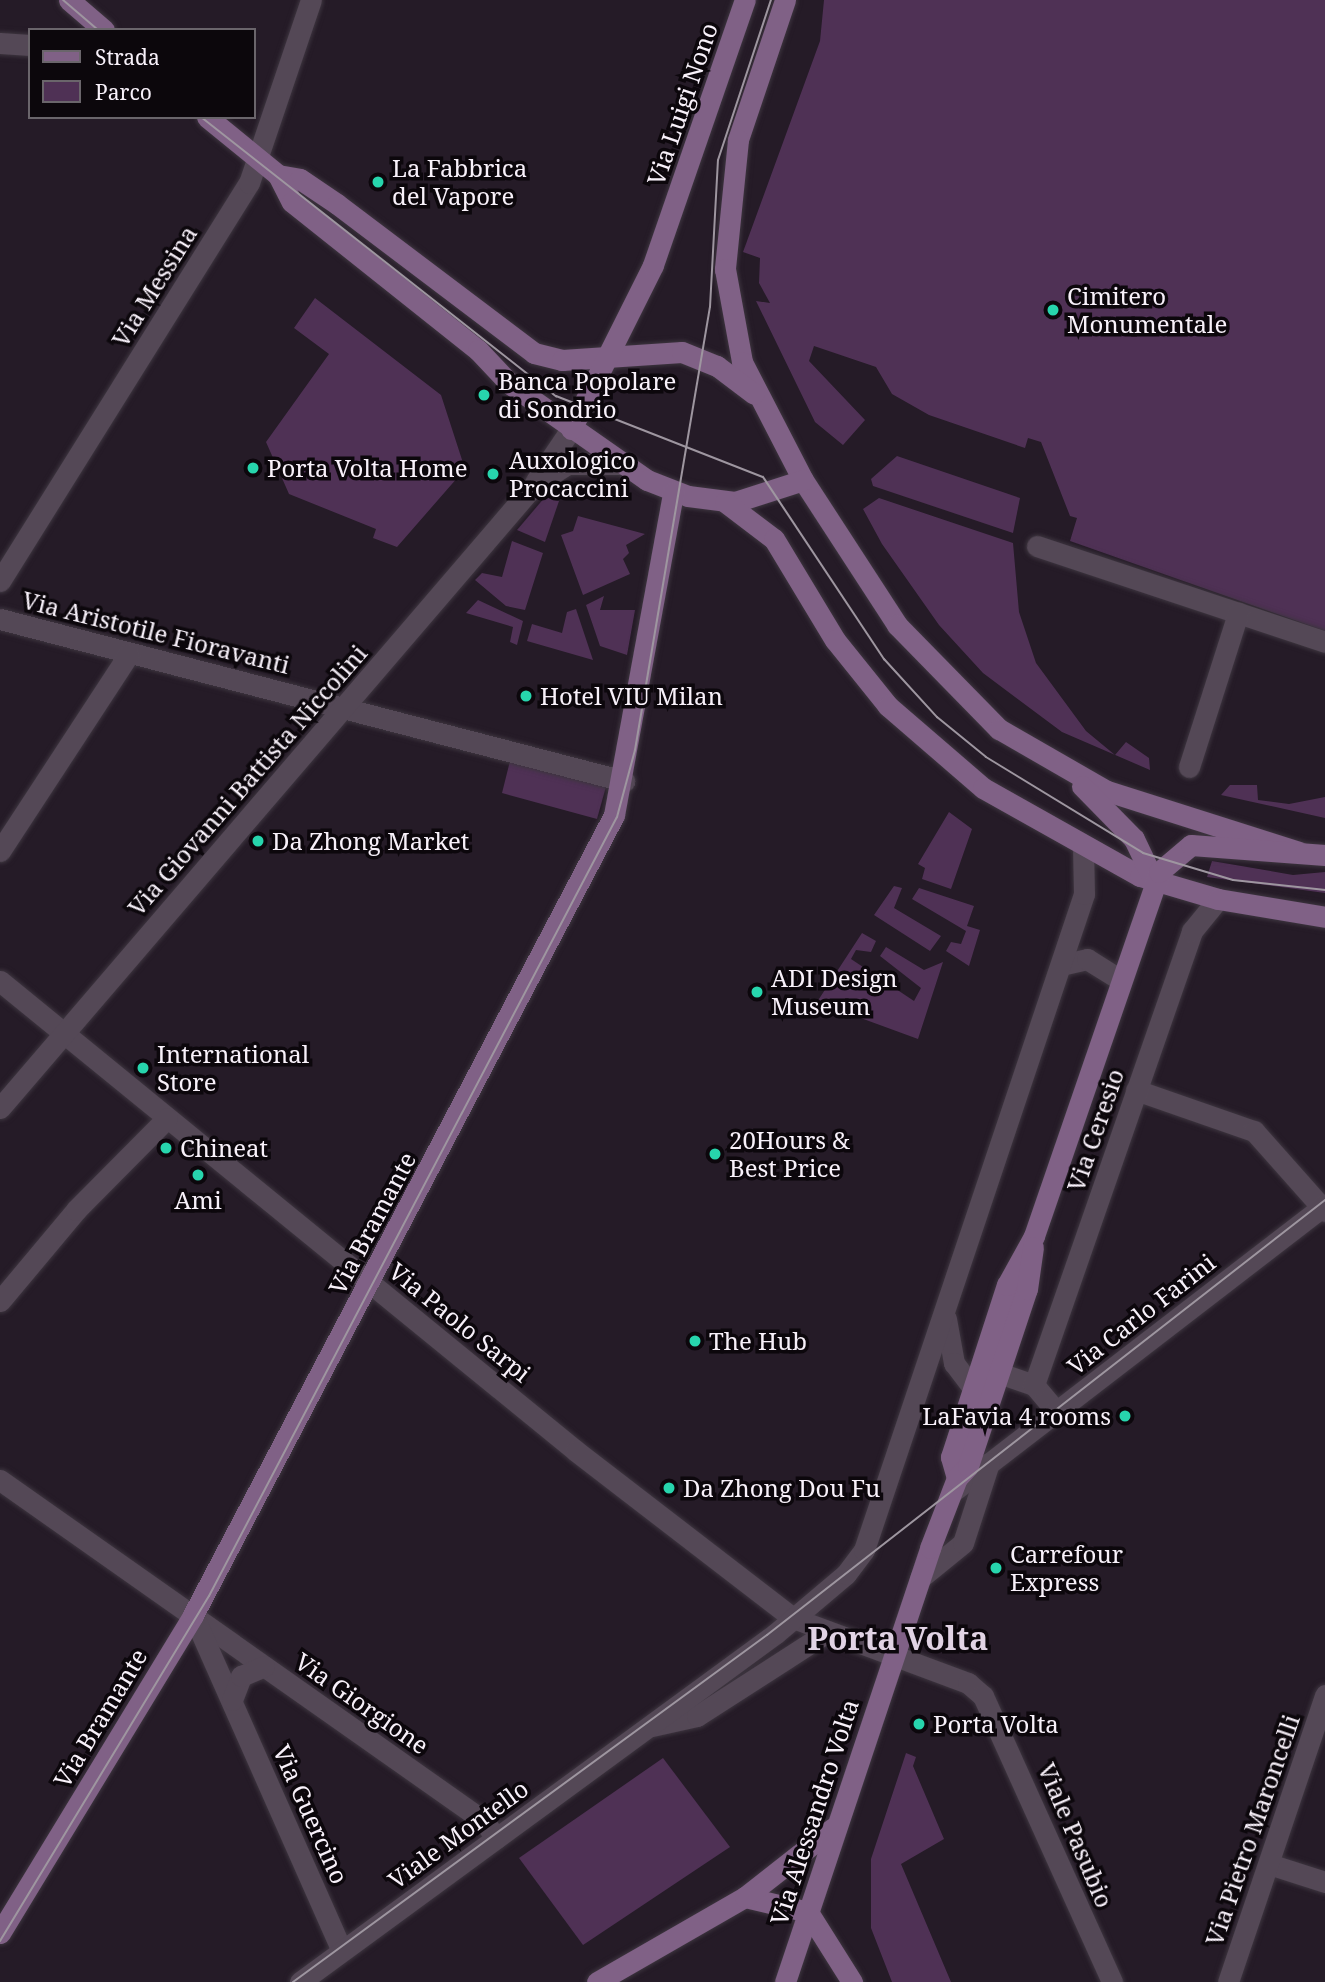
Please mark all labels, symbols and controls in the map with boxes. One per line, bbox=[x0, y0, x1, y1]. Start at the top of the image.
street label: Via Luigi Nono bbox=[641, 19, 723, 189]
legend bbox=[28, 28, 256, 119]
text: Strada bbox=[95, 43, 160, 71]
text: Parco bbox=[95, 78, 152, 106]
place label: La Fabbrica del Vapore bbox=[392, 154, 527, 210]
marker: La Fabbrica del Vapore bbox=[370, 174, 386, 190]
street label: Via Messina bbox=[105, 220, 203, 352]
place label: Cimitero Monumentale bbox=[1067, 282, 1227, 338]
marker: Cimitero Monumentale bbox=[1045, 302, 1061, 318]
place label: Banca Popolare di Sondrio bbox=[498, 367, 676, 423]
marker: Banca Popolare di Sondrio bbox=[476, 387, 492, 403]
place label: Auxologico Procaccini bbox=[509, 446, 636, 502]
place label: Porta Volta Home bbox=[267, 454, 467, 482]
marker: Porta Volta Home bbox=[245, 460, 261, 476]
marker: Auxologico Procaccini bbox=[483, 464, 503, 484]
street label: Via Aristotile Fioravanti bbox=[19, 585, 293, 679]
street label: Via Giovanni Battista Niccolini bbox=[122, 639, 372, 921]
place label: Hotel VIU Milan bbox=[540, 682, 723, 710]
marker: Hotel VIU Milan bbox=[518, 688, 534, 704]
place label: Da Zhong Market bbox=[272, 827, 469, 855]
marker: Da Zhong Market bbox=[250, 833, 266, 849]
place label: ADI Design Museum bbox=[771, 964, 898, 1020]
marker: ADI Design Museum bbox=[749, 984, 765, 1000]
place label: International Store bbox=[157, 1040, 309, 1096]
marker: International Store bbox=[135, 1060, 151, 1076]
street label: Via Ceresio bbox=[1061, 1065, 1129, 1195]
place label: 20Hours & Best Price bbox=[729, 1126, 850, 1182]
place label: Chineat bbox=[180, 1134, 268, 1162]
marker: Chineat bbox=[158, 1140, 174, 1156]
marker: 20Hours & Best Price bbox=[707, 1146, 723, 1162]
street label: Via Bramante bbox=[323, 1147, 421, 1299]
marker: Ami bbox=[190, 1167, 206, 1183]
place label: Ami bbox=[174, 1186, 222, 1214]
street label: Via Carlo Farini bbox=[1061, 1247, 1221, 1381]
street label: Via Paolo Sarpi bbox=[384, 1256, 536, 1388]
place label: The Hub bbox=[709, 1327, 807, 1355]
marker: The Hub bbox=[687, 1333, 703, 1349]
place label: LaFavia 4 rooms bbox=[922, 1402, 1111, 1430]
marker: LaFavia 4 rooms bbox=[1117, 1408, 1133, 1424]
place label: Da Zhong Dou Fu bbox=[683, 1474, 880, 1502]
marker: Da Zhong Dou Fu bbox=[661, 1480, 677, 1496]
place label: Carrefour Express bbox=[1010, 1540, 1123, 1596]
marker: Carrefour Express bbox=[988, 1560, 1004, 1576]
district label: Porta Volta bbox=[808, 1619, 988, 1657]
street label: Via Bramante bbox=[47, 1643, 153, 1793]
street label: Via Giorgione bbox=[290, 1646, 434, 1760]
street label: Via Alessandro Volta bbox=[764, 1696, 864, 1928]
place label: Porta Volta bbox=[933, 1710, 1059, 1738]
street label: Via Pietro Maroncelli bbox=[1199, 1711, 1305, 1949]
marker: Porta Volta bbox=[911, 1716, 927, 1732]
street label: Via Guercino bbox=[268, 1740, 354, 1888]
street label: Viale Pasubio bbox=[1033, 1758, 1119, 1912]
street label: Viale Montello bbox=[382, 1774, 534, 1894]

